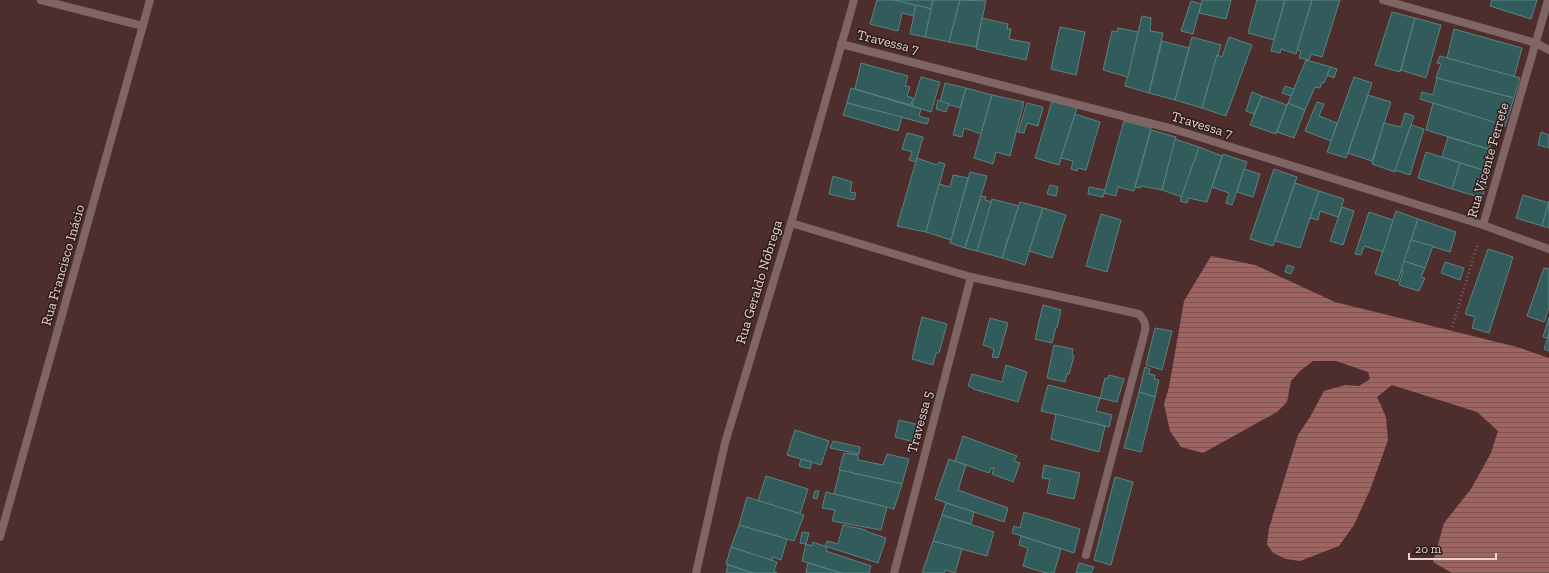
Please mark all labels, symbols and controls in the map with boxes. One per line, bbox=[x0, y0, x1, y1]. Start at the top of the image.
street label: Travessa 7 bbox=[855, 26, 921, 58]
street label: Rua Vicente Ferrete bbox=[1463, 100, 1513, 220]
street label: Travessa 7 bbox=[1169, 108, 1235, 142]
street label: Rua Francisco Inácio bbox=[38, 203, 88, 327]
street label: Rua Geraldo Nóbrega bbox=[732, 218, 786, 346]
street label: Travessa 5 bbox=[904, 389, 936, 455]
scale bar bbox=[1409, 535, 1496, 561]
text: 20 m bbox=[1415, 542, 1442, 556]

